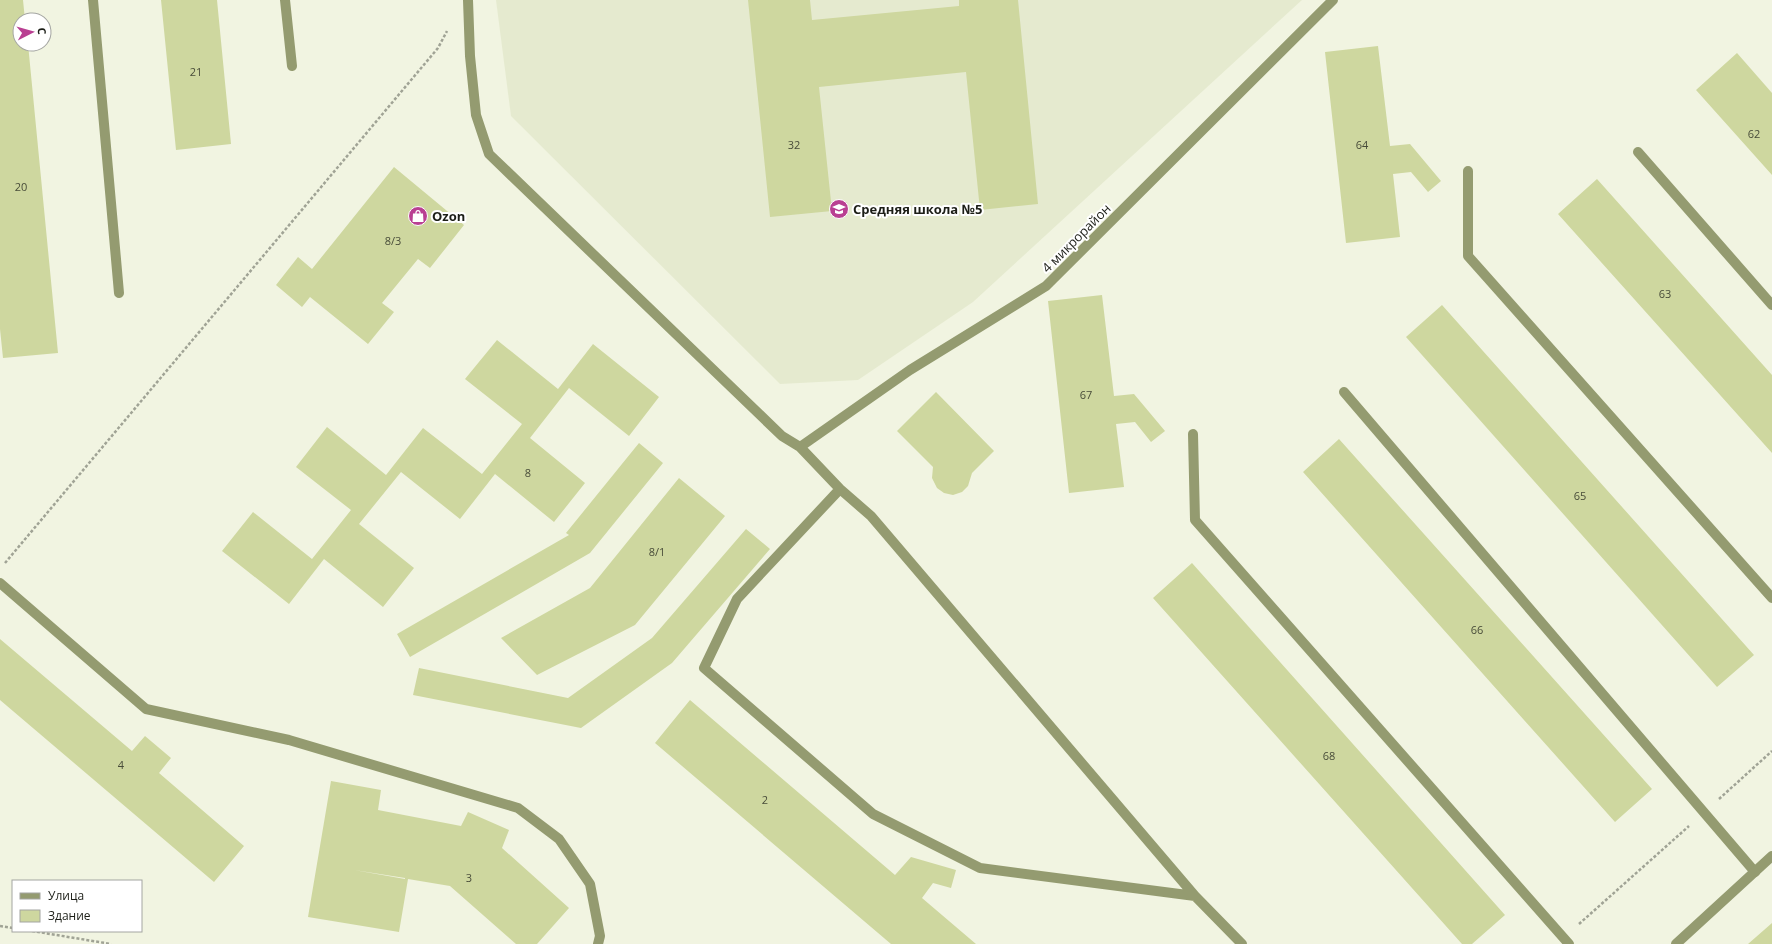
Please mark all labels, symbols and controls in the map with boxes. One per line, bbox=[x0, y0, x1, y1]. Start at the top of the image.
north arrow bbox=[12, 12, 52, 52]
text: С bbox=[35, 27, 50, 35]
house number: 21 bbox=[190, 64, 202, 79]
house number: 62 bbox=[1748, 126, 1760, 141]
house number: 32 bbox=[788, 137, 800, 152]
house number: 64 bbox=[1356, 137, 1369, 152]
house number: 20 bbox=[15, 179, 27, 194]
school or university icon: Средняя школа №5 bbox=[828, 198, 850, 220]
place label: Средняя школа №5 bbox=[853, 200, 982, 218]
street label: 4 микрорайон bbox=[1038, 200, 1114, 276]
shop icon: Ozon bbox=[407, 205, 429, 227]
place label: Ozon bbox=[432, 207, 465, 225]
house number: 8/3 bbox=[385, 233, 401, 248]
house number: 63 bbox=[1659, 286, 1671, 301]
house number: 67 bbox=[1080, 387, 1092, 402]
house number: 8 bbox=[525, 465, 531, 480]
house number: 65 bbox=[1574, 488, 1586, 503]
house number: 8/1 bbox=[649, 544, 665, 559]
house number: 66 bbox=[1471, 622, 1483, 637]
house number: 68 bbox=[1323, 748, 1335, 763]
house number: 4 bbox=[118, 757, 125, 772]
house number: 2 bbox=[762, 792, 768, 807]
house number: 3 bbox=[466, 870, 472, 885]
legend bbox=[12, 880, 142, 932]
text: Улица bbox=[48, 887, 84, 904]
text: Здание bbox=[48, 907, 91, 924]

